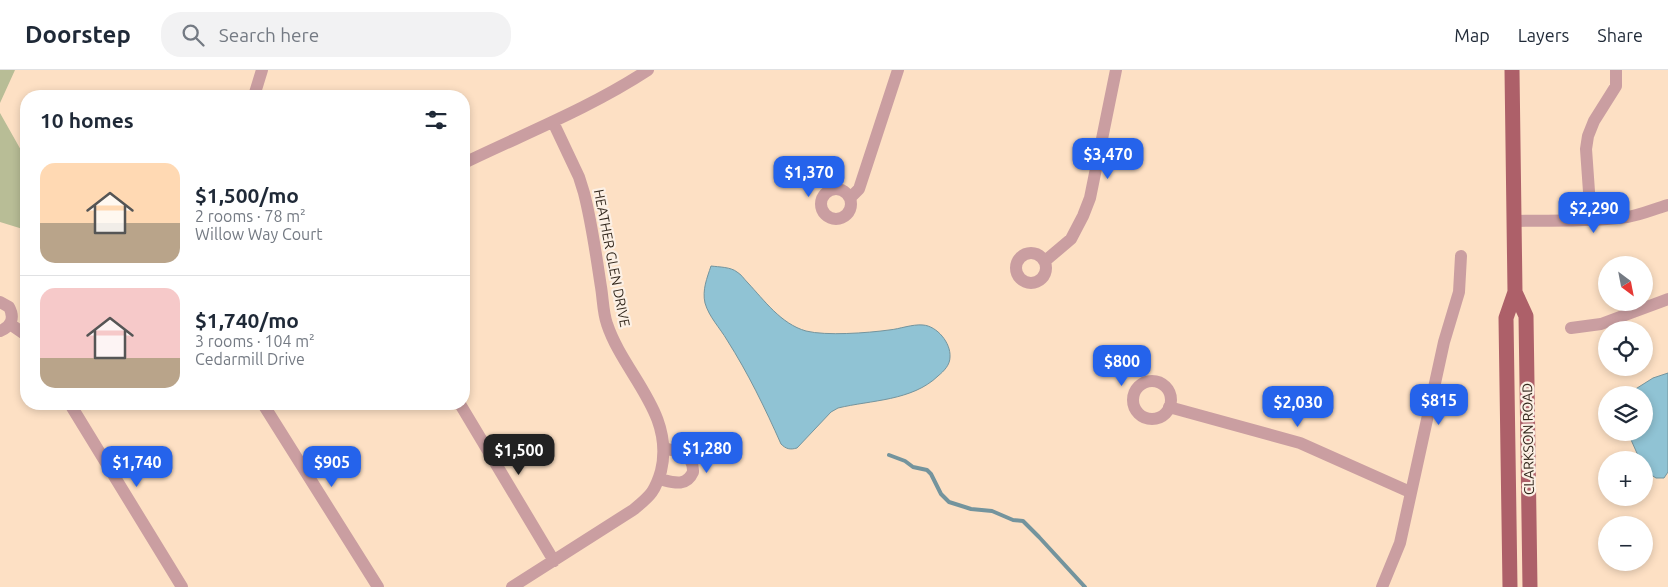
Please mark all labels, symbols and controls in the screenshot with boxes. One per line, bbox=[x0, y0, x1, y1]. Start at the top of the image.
search box bbox=[161, 12, 511, 57]
text: Doorstep bbox=[25, 21, 131, 48]
icon: search bbox=[179, 21, 207, 49]
text: Search here bbox=[219, 24, 319, 46]
text: Map bbox=[1454, 25, 1490, 45]
text: Layers bbox=[1518, 25, 1569, 45]
text: Share bbox=[1597, 25, 1643, 45]
icon: filters bbox=[422, 106, 450, 134]
text: 10 homes bbox=[40, 108, 134, 132]
pin: $3,470 bbox=[1067, 138, 1149, 180]
text: $3,470 bbox=[1083, 145, 1133, 163]
pin: $1,370 bbox=[768, 156, 850, 198]
text: $1,370 bbox=[784, 163, 834, 181]
icon: home bbox=[80, 183, 140, 243]
text: $1,500/mo bbox=[195, 183, 299, 207]
street label: HEATHER GLEN DRIVE bbox=[591, 188, 633, 328]
pin: $2,290 bbox=[1553, 191, 1635, 234]
text: $2,290 bbox=[1569, 199, 1619, 217]
text: 2 rooms · 78 m² bbox=[195, 207, 306, 225]
text: Willow Way Court bbox=[195, 225, 323, 243]
north arrow bbox=[1598, 256, 1652, 311]
map controls bbox=[1598, 256, 1653, 571]
icon: home bbox=[80, 308, 140, 368]
text: $1,740/mo bbox=[195, 308, 299, 332]
button: locate bbox=[1598, 321, 1653, 376]
text: 3 rooms · 104 m² bbox=[195, 332, 315, 350]
pin: $800 bbox=[1092, 344, 1152, 387]
text: Cedarmill Drive bbox=[195, 350, 305, 368]
text: $800 bbox=[1104, 352, 1140, 370]
street label: CLARKSON ROAD bbox=[1519, 383, 1537, 495]
pin: $815 bbox=[1409, 384, 1469, 426]
pin: $2,030 bbox=[1257, 386, 1339, 428]
button: layers bbox=[1598, 386, 1653, 441]
text: $815 bbox=[1421, 391, 1457, 409]
text: $2,030 bbox=[1273, 393, 1323, 411]
pin: $1,280 bbox=[666, 432, 748, 474]
pin: $1,500 bbox=[478, 434, 560, 476]
text: $1,280 bbox=[682, 439, 732, 457]
text: $1,500 bbox=[494, 441, 544, 459]
pin: $1,740 bbox=[96, 446, 178, 488]
pin: $905 bbox=[302, 446, 362, 488]
button: + bbox=[1598, 451, 1653, 506]
text: $1,740 bbox=[112, 453, 162, 471]
text: $905 bbox=[314, 453, 350, 471]
button: − bbox=[1598, 516, 1653, 571]

